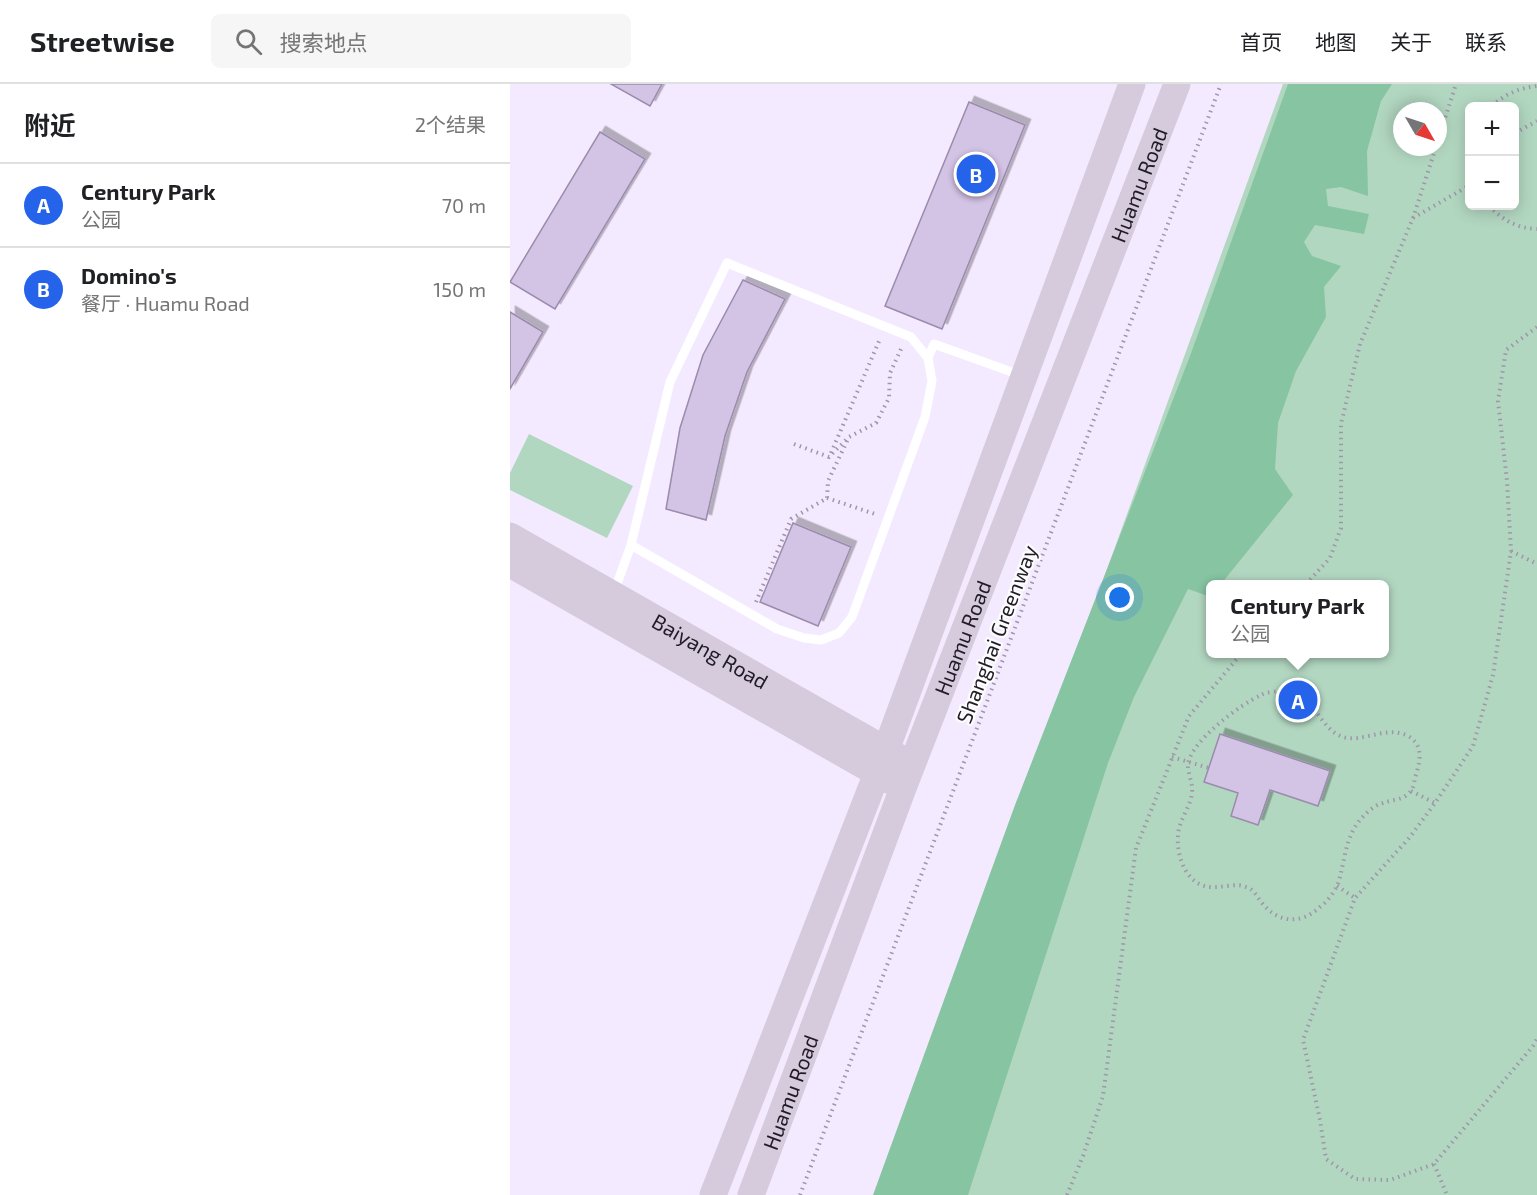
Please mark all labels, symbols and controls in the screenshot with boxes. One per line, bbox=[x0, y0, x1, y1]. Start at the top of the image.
search box bbox=[211, 14, 631, 68]
text: Streetwise bbox=[30, 24, 175, 58]
icon: search bbox=[232, 25, 265, 58]
text: 搜索地点 bbox=[280, 29, 368, 55]
text: 首页 bbox=[1240, 29, 1282, 54]
text: 地图 bbox=[1315, 29, 1357, 54]
text: 关于 bbox=[1390, 29, 1432, 54]
text: 联系 bbox=[1465, 29, 1507, 54]
north arrow bbox=[1393, 102, 1447, 156]
map controls bbox=[1465, 102, 1519, 210]
button: + bbox=[1465, 102, 1519, 156]
text: 附近 bbox=[24, 109, 76, 140]
text: 2个结果 bbox=[415, 112, 486, 136]
street label: Huamu Road bbox=[1104, 124, 1171, 245]
pin: B bbox=[956, 152, 996, 196]
button: − bbox=[1465, 156, 1519, 210]
text: Century Park bbox=[81, 178, 215, 204]
text: A bbox=[37, 193, 50, 217]
text: 70 m bbox=[442, 193, 486, 217]
text: 公园 bbox=[81, 207, 121, 231]
text: Domino's bbox=[81, 262, 177, 288]
text: B bbox=[37, 277, 50, 301]
text: 150 m bbox=[433, 277, 486, 301]
text: 餐厅 · Huamu Road bbox=[81, 291, 250, 315]
street label: Shanghai Greenway bbox=[950, 541, 1042, 727]
street label: Huamu Road bbox=[928, 577, 995, 698]
popup bbox=[1206, 580, 1389, 658]
your location bbox=[1105, 583, 1134, 612]
text: Century Park bbox=[1230, 592, 1365, 618]
street label: Baiyang Road bbox=[648, 607, 773, 693]
text: 公园 bbox=[1230, 621, 1270, 645]
pin: A bbox=[1278, 678, 1318, 722]
street label: Huamu Road bbox=[757, 1031, 822, 1153]

